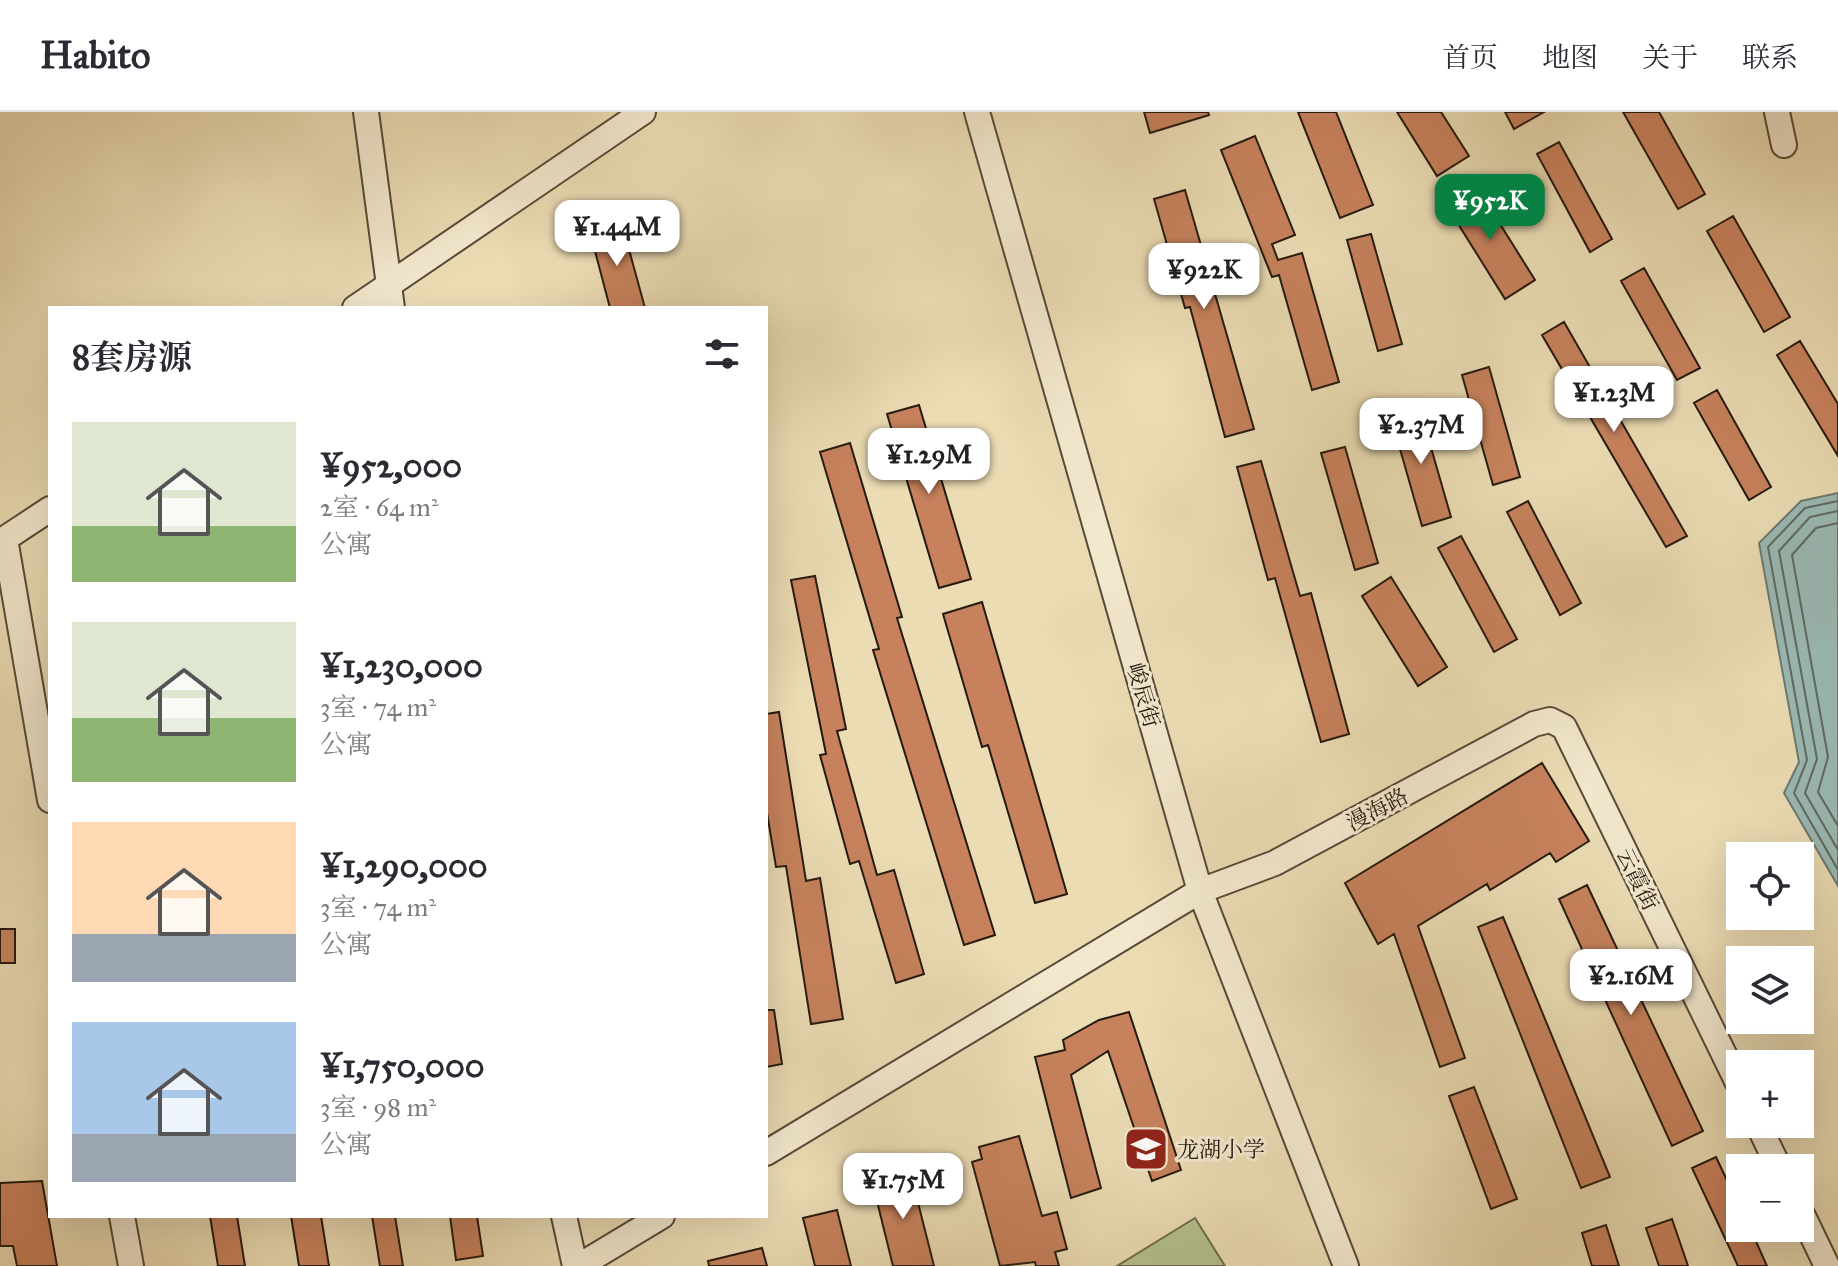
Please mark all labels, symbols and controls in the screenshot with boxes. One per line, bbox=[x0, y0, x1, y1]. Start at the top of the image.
text: Habito bbox=[40, 32, 150, 78]
text: 首页 bbox=[1442, 40, 1498, 75]
text: 地图 bbox=[1542, 40, 1598, 75]
text: 关于 bbox=[1642, 40, 1698, 75]
text: 联系 bbox=[1742, 40, 1798, 75]
pin: ¥952K bbox=[1434, 174, 1546, 242]
text: ¥952K bbox=[1453, 184, 1527, 216]
pin: ¥1.44M bbox=[552, 200, 682, 268]
text: ¥1.44M bbox=[573, 210, 661, 242]
pin: ¥922K bbox=[1148, 243, 1260, 311]
text: ¥922K bbox=[1166, 253, 1242, 285]
icon: filters bbox=[700, 332, 744, 376]
text: 8套房源 bbox=[72, 337, 192, 378]
pin: ¥1.23M bbox=[1549, 366, 1679, 434]
text: ¥1.23M bbox=[1573, 376, 1655, 408]
pin: ¥2.37M bbox=[1356, 398, 1486, 466]
text: ¥2.37M bbox=[1378, 408, 1464, 440]
pin: ¥1.29M bbox=[864, 428, 994, 496]
text: ¥1.29M bbox=[886, 438, 972, 470]
text: ¥952,000 bbox=[320, 445, 462, 486]
icon: home bbox=[136, 454, 232, 550]
text: 2室 · 64 m² bbox=[320, 491, 439, 523]
text: 公寓 bbox=[320, 528, 372, 560]
text: ¥1,230,000 bbox=[320, 645, 483, 686]
icon: home bbox=[136, 654, 232, 750]
street label: 峻辰街 bbox=[1121, 660, 1166, 731]
text: 3室 · 74 m² bbox=[320, 691, 436, 723]
text: 公寓 bbox=[320, 728, 372, 760]
street label: 漫海路 bbox=[1342, 782, 1413, 837]
map controls bbox=[1726, 842, 1814, 1242]
button: locate bbox=[1726, 842, 1814, 930]
street label: 云霞街 bbox=[1611, 844, 1664, 915]
text: ¥1,290,000 bbox=[320, 845, 488, 886]
icon: home bbox=[136, 854, 232, 950]
text: 3室 · 74 m² bbox=[320, 891, 436, 923]
text: 公寓 bbox=[320, 928, 372, 960]
button: layers bbox=[1726, 946, 1814, 1034]
pin: ¥2.16M bbox=[1566, 949, 1696, 1017]
text: ¥2.16M bbox=[1588, 959, 1674, 991]
text: ¥1,750,000 bbox=[320, 1045, 484, 1086]
button: + bbox=[1726, 1050, 1814, 1138]
icon: home bbox=[136, 1054, 232, 1150]
text: 3室 · 98 m² bbox=[320, 1091, 436, 1123]
school or university icon: 龙湖小学 bbox=[1122, 1125, 1170, 1173]
text: 公寓 bbox=[320, 1128, 372, 1160]
place label: 龙湖小学 bbox=[1177, 1136, 1265, 1163]
pin: ¥1.75M bbox=[838, 1153, 968, 1221]
button: − bbox=[1726, 1154, 1814, 1242]
text: ¥1.75M bbox=[861, 1163, 945, 1195]

